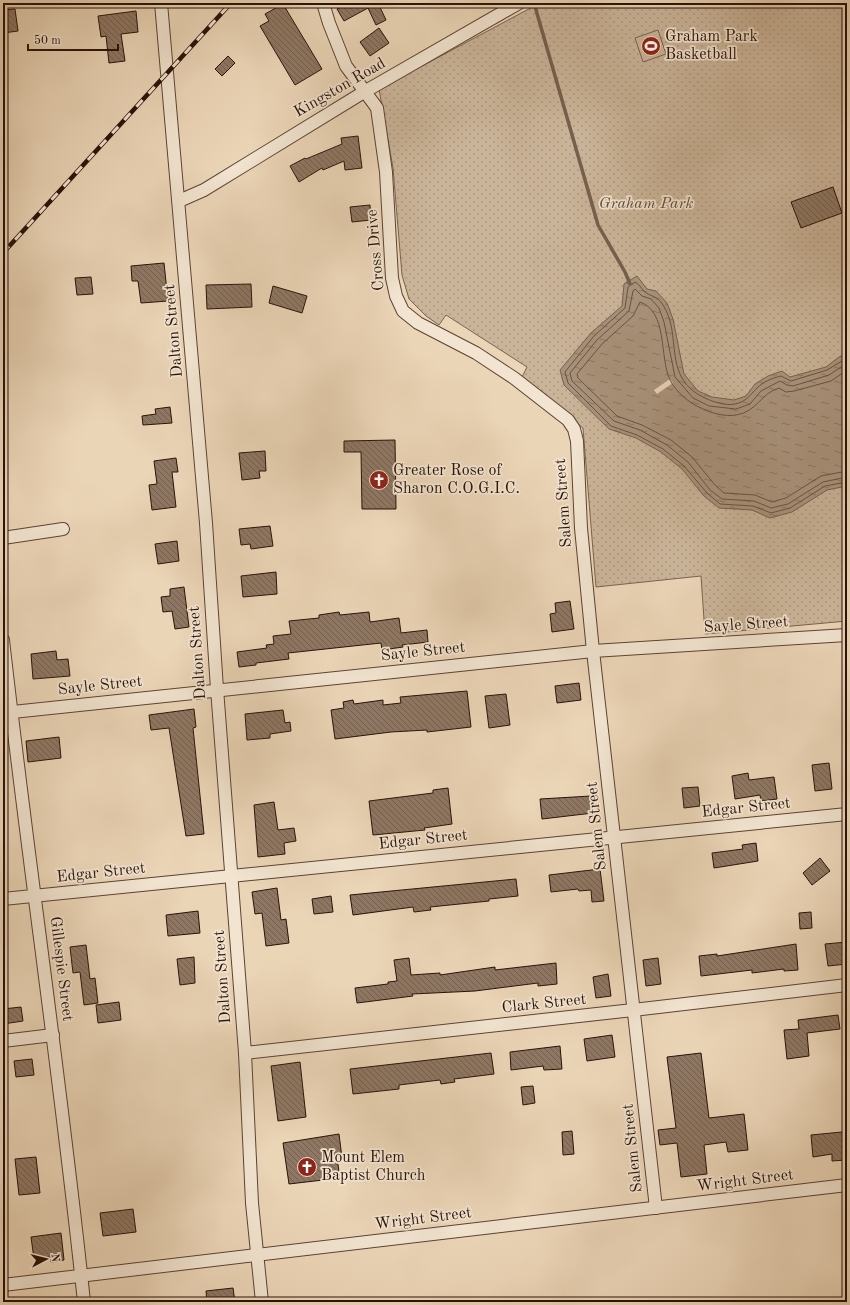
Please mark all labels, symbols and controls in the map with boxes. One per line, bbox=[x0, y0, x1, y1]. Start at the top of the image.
scale bar bbox=[28, 26, 118, 52]
place label: Graham Park Basketball bbox=[665, 29, 758, 63]
text: 50 m bbox=[34, 34, 61, 47]
sports icon: Graham Park Basketball bbox=[640, 35, 662, 57]
street label: Kingston Road bbox=[291, 55, 389, 121]
park label: Graham Park bbox=[599, 196, 693, 212]
street label: Cross Drive bbox=[364, 208, 388, 292]
street label: Dalton Street bbox=[162, 283, 186, 378]
street label: Salem Street bbox=[553, 458, 575, 548]
place label: Greater Rose of Sharon C.O.G.I.C. bbox=[393, 463, 520, 497]
church icon: Greater Rose of Sharon C.O.G.I.C. bbox=[368, 469, 390, 491]
street label: Dalton Street bbox=[187, 605, 209, 700]
street label: Sayle Street bbox=[703, 614, 789, 636]
street label: Sayle Street bbox=[380, 640, 466, 664]
street label: Sayle Street bbox=[57, 674, 143, 698]
street label: Salem Street bbox=[584, 780, 610, 871]
street label: Edgar Street bbox=[701, 795, 792, 821]
street label: Edgar Street bbox=[378, 827, 469, 853]
street label: Edgar Street bbox=[56, 860, 147, 886]
street label: Gillespie Street bbox=[47, 916, 75, 1023]
street label: Dalton Street bbox=[212, 929, 234, 1024]
street label: Clark Street bbox=[501, 992, 587, 1016]
street label: Salem Street bbox=[620, 1102, 646, 1193]
place label: Mount Elem Baptist Church bbox=[321, 1150, 426, 1184]
church icon: Mount Elem Baptist Church bbox=[296, 1156, 318, 1178]
street label: Wright Street bbox=[695, 1167, 795, 1195]
street label: Wright Street bbox=[373, 1205, 473, 1233]
north arrow bbox=[26, 1239, 66, 1279]
text: N bbox=[48, 1253, 60, 1263]

